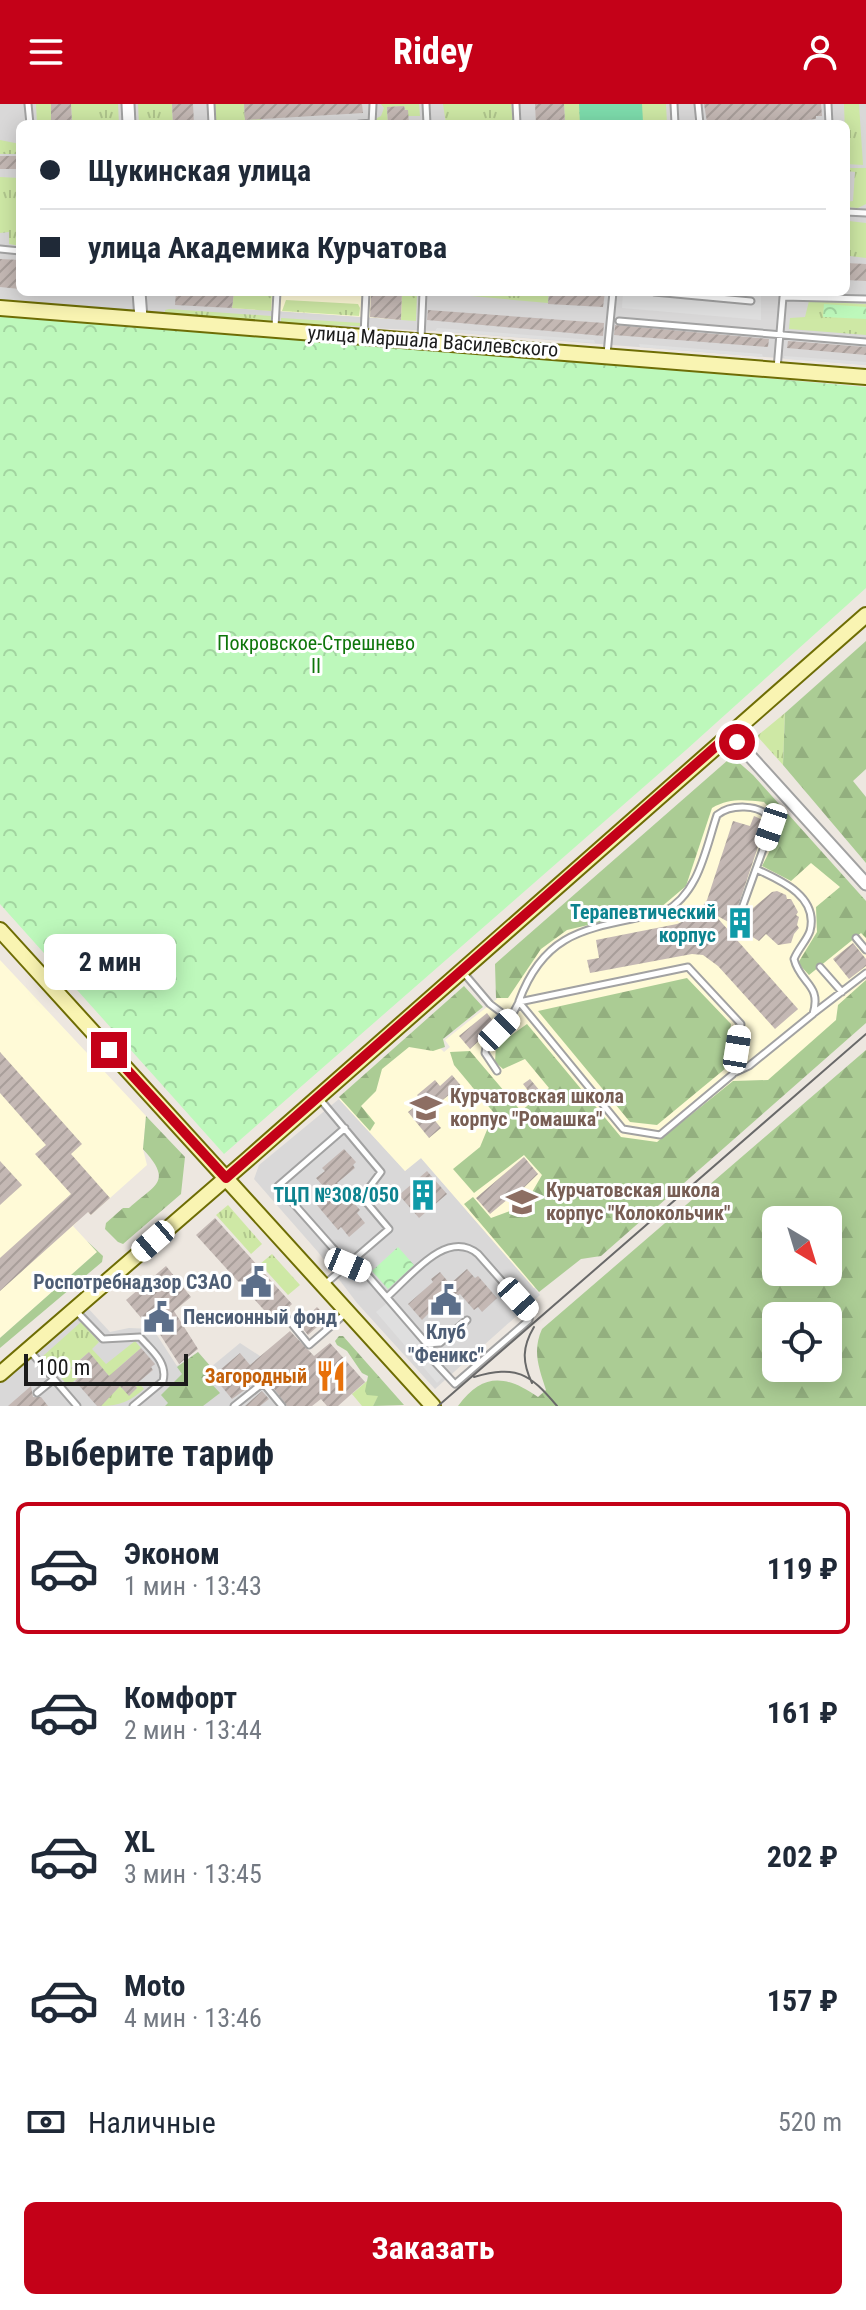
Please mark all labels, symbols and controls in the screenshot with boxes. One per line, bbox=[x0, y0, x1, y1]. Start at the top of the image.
icon: menu bbox=[24, 30, 68, 74]
icon: person bbox=[798, 30, 842, 74]
text: Ridey bbox=[393, 31, 473, 73]
text: Щукинская улица bbox=[88, 153, 311, 188]
text: улица Академика Курчатова bbox=[88, 230, 447, 265]
street label: улица Маршала Василевского bbox=[307, 320, 559, 362]
park label: Покровское-Стрешнево II bbox=[217, 631, 415, 678]
route start bbox=[719, 724, 755, 760]
car bbox=[752, 800, 790, 854]
place label: Терапевтический корпус bbox=[570, 900, 716, 947]
building icon: Терапевтический корпус bbox=[723, 906, 757, 940]
callout: 2 мин bbox=[43, 934, 175, 990]
text: 2 мин bbox=[79, 947, 141, 977]
car bbox=[474, 1005, 524, 1055]
car bbox=[721, 1023, 753, 1075]
route end bbox=[91, 1032, 127, 1068]
place label: Курчатовская школа корпус "Ромашка" bbox=[450, 1084, 624, 1131]
school or university icon: Курчатовская школа корпус "Ромашка" bbox=[409, 1091, 443, 1125]
building icon: ТЦП №308/050 bbox=[406, 1178, 440, 1212]
place label: Курчатовская школа корпус "Колокольчик" bbox=[546, 1178, 730, 1225]
place label: ТЦП №308/050 bbox=[273, 1183, 399, 1207]
school or university icon: Курчатовская школа корпус "Колокольчик" bbox=[505, 1185, 539, 1219]
north arrow bbox=[762, 1206, 842, 1286]
map controls bbox=[762, 1206, 842, 1382]
car bbox=[127, 1216, 179, 1266]
car bbox=[321, 1245, 375, 1285]
public building icon: Роспотребнадзор СЗАО bbox=[239, 1265, 273, 1299]
place label: Роспотребнадзор СЗАО bbox=[33, 1270, 232, 1294]
car bbox=[493, 1273, 543, 1325]
public building icon: Клуб "Феникс" bbox=[429, 1283, 463, 1317]
public building icon: Пенсионный фонд bbox=[142, 1300, 176, 1334]
button: locate bbox=[762, 1302, 842, 1382]
place label: Пенсионный фонд bbox=[183, 1305, 337, 1329]
place label: Клуб "Феникс" bbox=[408, 1320, 484, 1367]
scale bar bbox=[24, 1350, 188, 1386]
text: 100 m bbox=[36, 1355, 90, 1380]
restaurant icon: Загородный bbox=[314, 1359, 348, 1393]
place label: Загородный bbox=[205, 1364, 307, 1388]
text: Выберите тариф bbox=[24, 1433, 274, 1475]
icon: car bbox=[28, 1532, 100, 1604]
text: Эконом bbox=[124, 1536, 220, 1571]
text: 119 ₽ bbox=[767, 1551, 838, 1586]
text: 1 мин · 13:43 bbox=[124, 1571, 262, 1601]
icon: car bbox=[28, 1676, 100, 1748]
text: Комфорт bbox=[124, 1680, 237, 1715]
text: 161 ₽ bbox=[767, 1695, 838, 1730]
text: 2 мин · 13:44 bbox=[124, 1715, 262, 1745]
icon: car bbox=[28, 1820, 100, 1892]
text: XL bbox=[124, 1824, 155, 1859]
text: 202 ₽ bbox=[767, 1839, 838, 1874]
text: 3 мин · 13:45 bbox=[124, 1859, 262, 1889]
icon: car bbox=[28, 1964, 100, 2036]
text: Moto bbox=[124, 1968, 185, 2003]
text: 157 ₽ bbox=[767, 1983, 838, 2018]
text: 4 мин · 13:46 bbox=[124, 2003, 262, 2033]
icon: cash bbox=[24, 2100, 68, 2144]
text: Наличные bbox=[88, 2105, 216, 2140]
text: 520 m bbox=[778, 2107, 842, 2137]
button: Заказать bbox=[24, 2202, 842, 2294]

